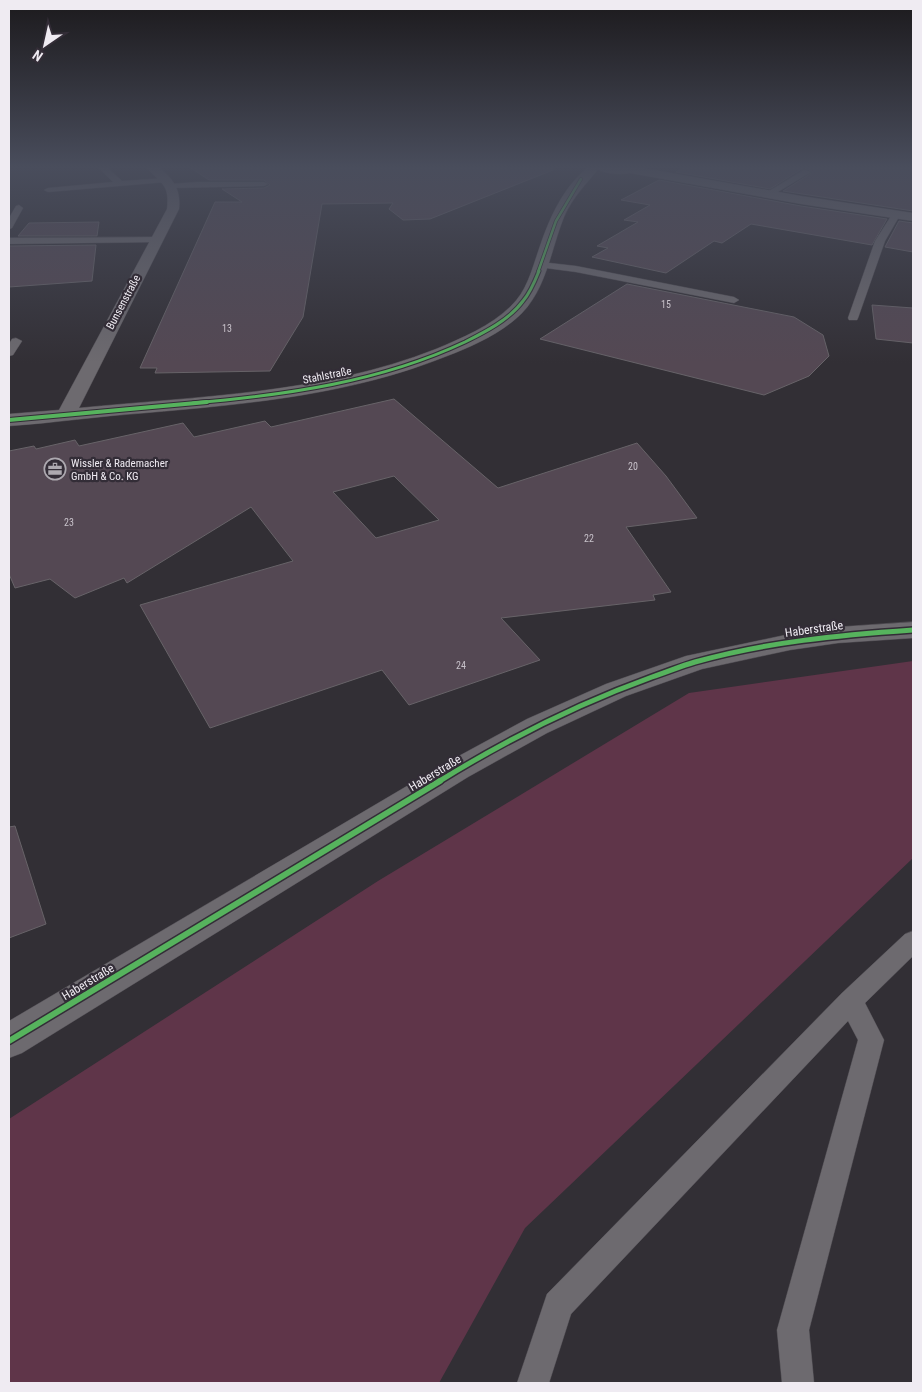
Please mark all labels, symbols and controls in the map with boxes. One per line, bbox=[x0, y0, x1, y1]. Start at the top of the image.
north arrow bbox=[20, 20, 70, 70]
text: N bbox=[30, 47, 46, 65]
street label: Bunsenstraße bbox=[104, 273, 143, 332]
house number: 15 bbox=[661, 299, 671, 310]
house number: 13 bbox=[222, 323, 232, 334]
street label: Stahlstraße bbox=[301, 364, 353, 387]
office icon: Wissler & Rademacher GmbH & Co. KG bbox=[43, 457, 67, 481]
place label: Wissler & Rademacher GmbH & Co. KG bbox=[71, 457, 169, 483]
house number: 20 bbox=[628, 461, 638, 472]
house number: 23 bbox=[64, 517, 74, 528]
house number: 22 bbox=[584, 533, 594, 544]
street label: Haberstraße bbox=[784, 618, 844, 640]
house number: 24 bbox=[456, 660, 466, 671]
street label: Haberstraße bbox=[406, 752, 464, 794]
street label: Haberstraße bbox=[59, 961, 117, 1003]

